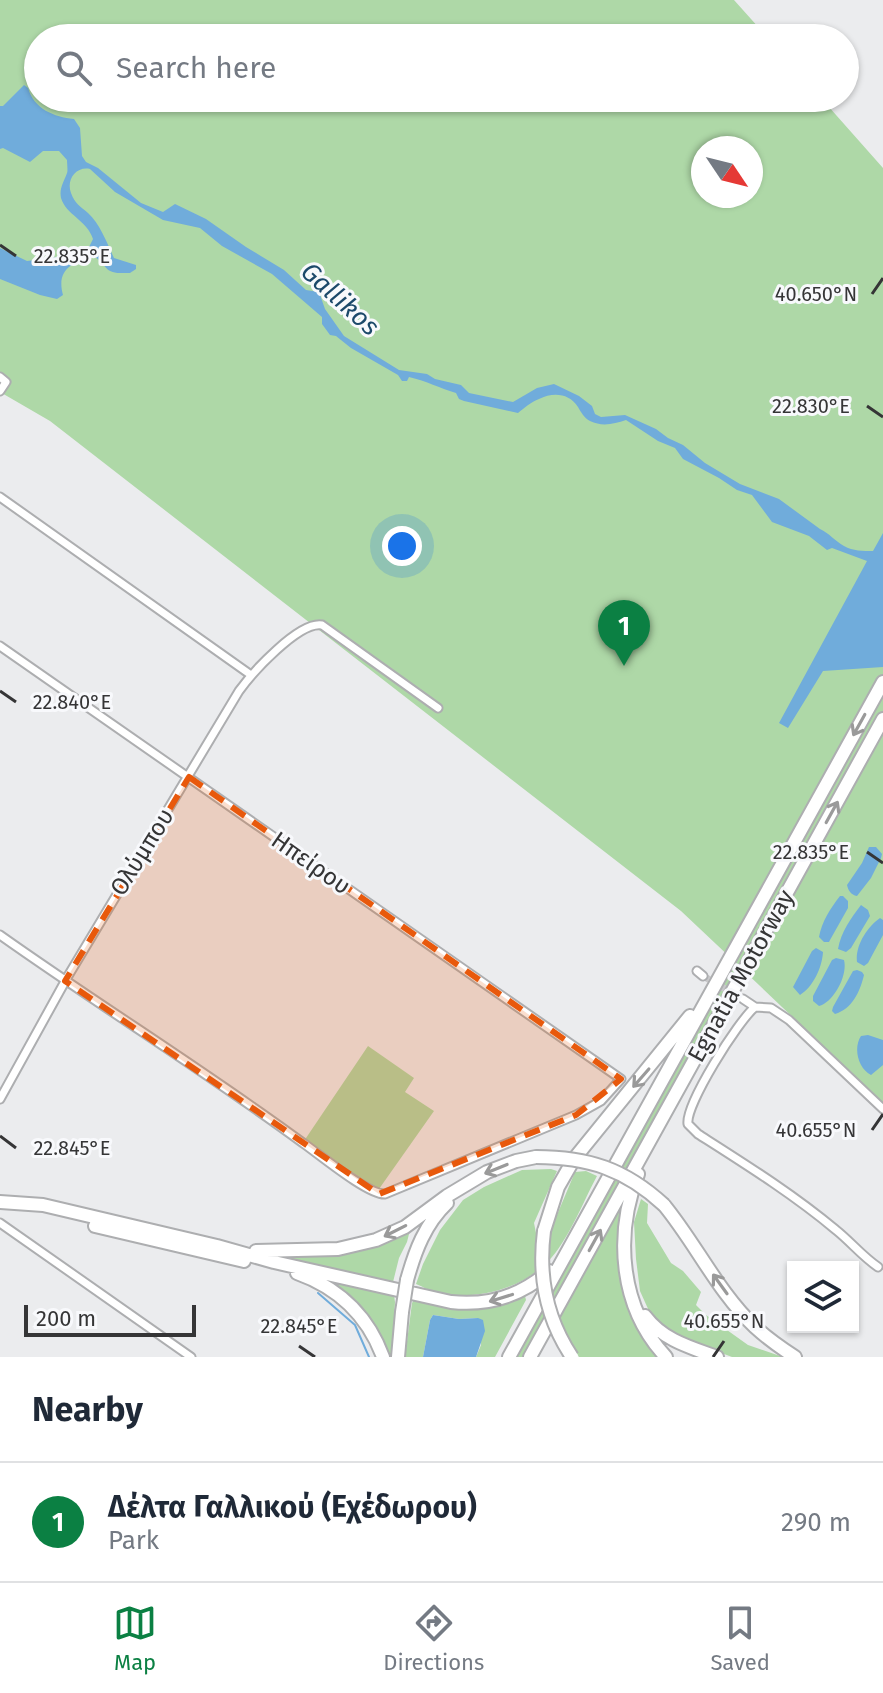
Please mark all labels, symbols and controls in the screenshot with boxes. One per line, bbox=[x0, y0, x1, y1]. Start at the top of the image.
search box bbox=[24, 24, 859, 112]
icon: search bbox=[52, 46, 96, 90]
text: Search here bbox=[116, 50, 276, 86]
north arrow bbox=[691, 136, 763, 208]
text: 22.835°E bbox=[34, 244, 110, 268]
water label: Gallikos bbox=[295, 256, 385, 342]
text: 40.650°N bbox=[775, 282, 857, 306]
text: 22.830°E bbox=[772, 394, 850, 418]
your location bbox=[382, 526, 422, 566]
pin: 1 bbox=[598, 600, 650, 666]
text: 22.840°E bbox=[33, 690, 111, 714]
one-way arrow bbox=[851, 713, 867, 736]
one-way arrow bbox=[825, 801, 840, 825]
street label: Ολύμπου bbox=[104, 803, 180, 901]
street label: Ηπείρου bbox=[266, 826, 356, 900]
text: 22.835°E bbox=[773, 840, 849, 864]
street label: Egnatia Motorway bbox=[682, 885, 800, 1067]
one-way arrow bbox=[632, 1067, 650, 1087]
text: 40.655°N bbox=[776, 1118, 856, 1142]
text: 22.845°E bbox=[33, 1136, 111, 1160]
one-way arrow bbox=[484, 1163, 509, 1177]
one-way arrow bbox=[384, 1224, 408, 1240]
one-way arrow bbox=[588, 1228, 603, 1252]
map controls bbox=[787, 1261, 859, 1333]
button: layers bbox=[787, 1261, 859, 1333]
one-way arrow bbox=[712, 1274, 729, 1295]
one-way arrow bbox=[489, 1291, 515, 1306]
scale bar bbox=[24, 1301, 196, 1337]
text: 200 m bbox=[36, 1305, 96, 1332]
text: 40.655°N bbox=[684, 1309, 764, 1333]
text: 22.845°E bbox=[260, 1314, 338, 1338]
text: Nearby bbox=[32, 1389, 143, 1430]
text: Δέλτα Γαλλικού (Εχέδωρου) bbox=[108, 1489, 477, 1525]
text: 1 bbox=[52, 1507, 64, 1538]
text: 290 m bbox=[781, 1507, 851, 1538]
text: Park bbox=[108, 1525, 159, 1556]
tab: Map bbox=[113, 1601, 157, 1676]
tab: Directions bbox=[383, 1601, 484, 1676]
tab: Saved bbox=[710, 1601, 770, 1676]

